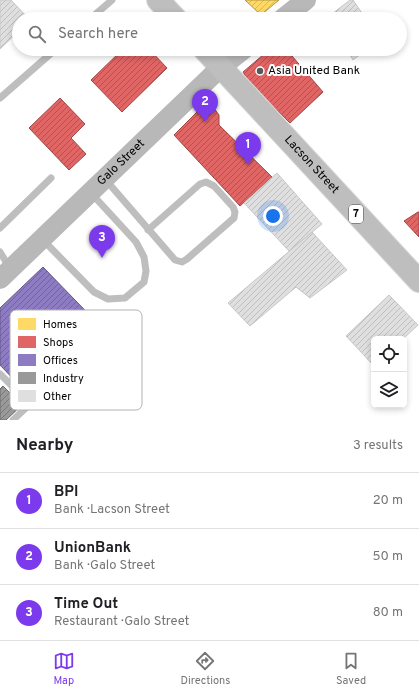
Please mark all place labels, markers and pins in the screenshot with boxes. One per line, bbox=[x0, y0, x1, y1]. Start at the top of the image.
place label: Asia United Bank bbox=[268, 63, 360, 79]
marker: Asia United Bank bbox=[255, 66, 265, 76]
pin: 2 bbox=[192, 89, 218, 122]
pin: 1 bbox=[235, 132, 261, 165]
pin: 3 bbox=[89, 225, 115, 258]

